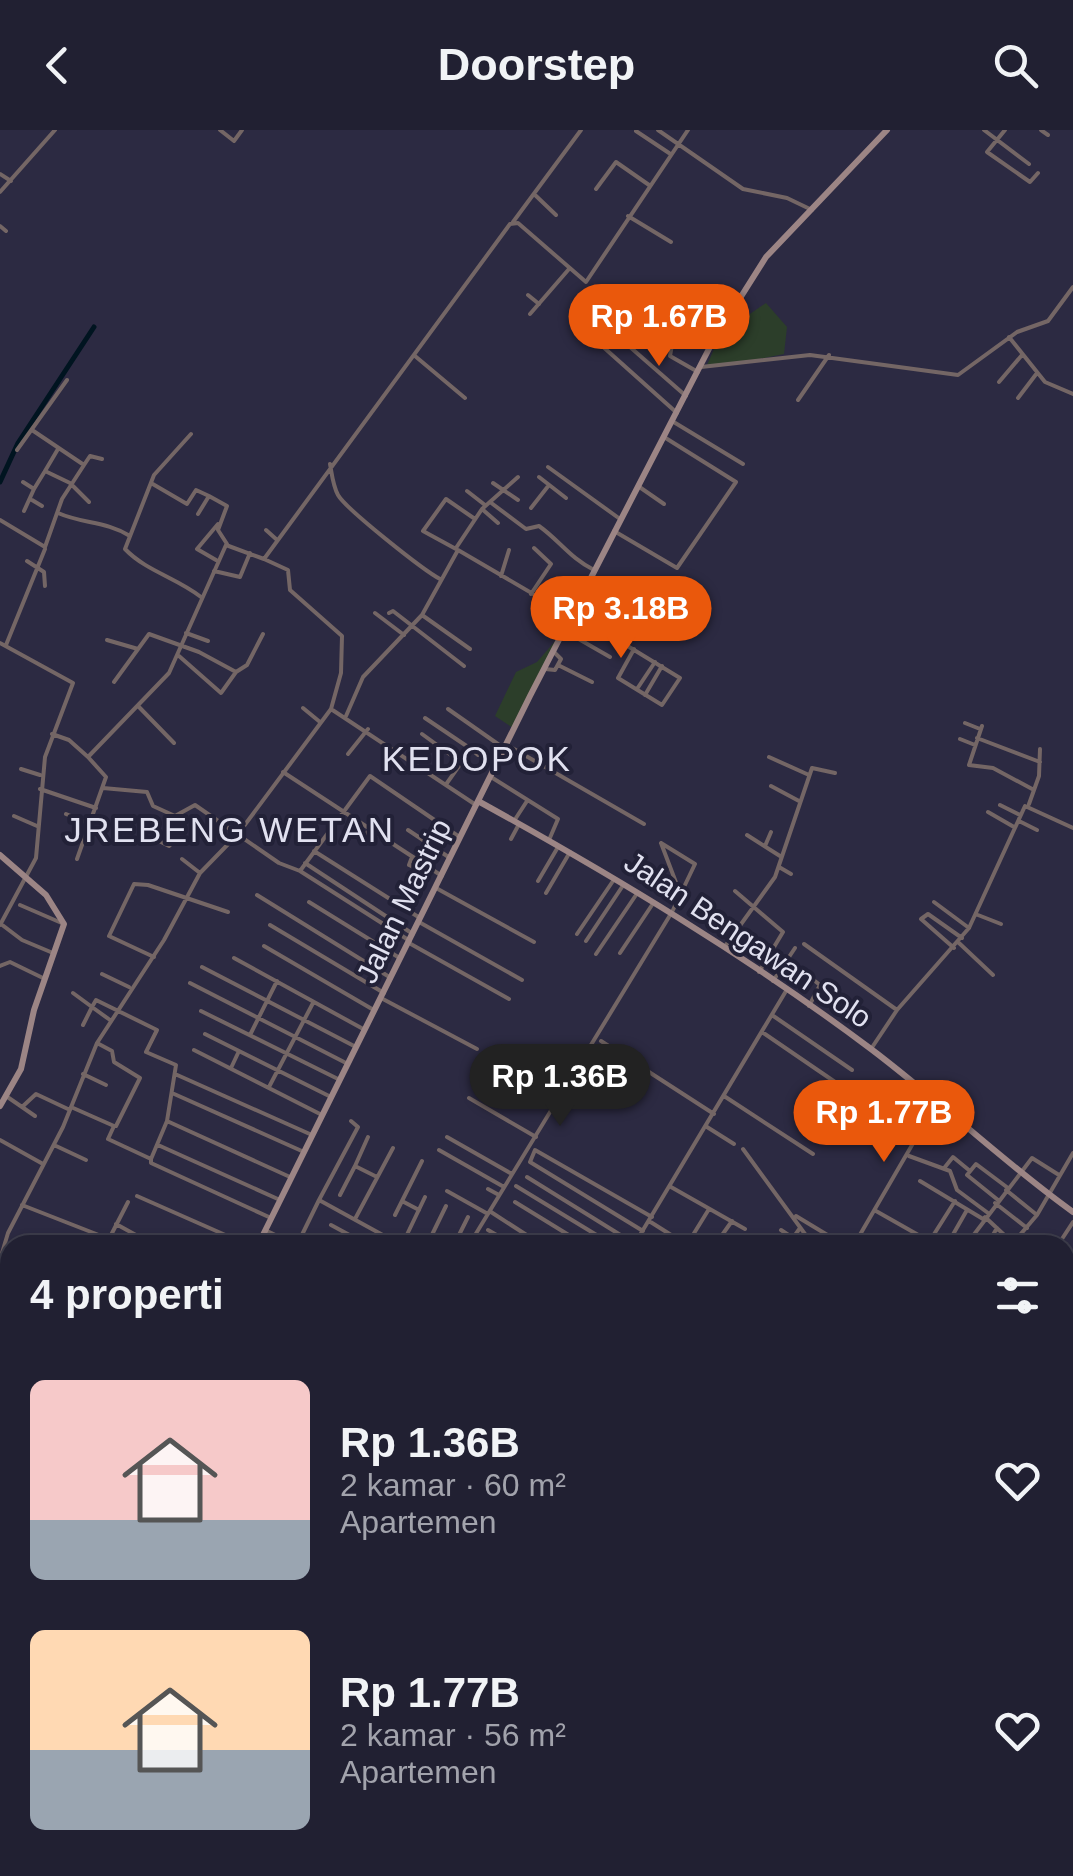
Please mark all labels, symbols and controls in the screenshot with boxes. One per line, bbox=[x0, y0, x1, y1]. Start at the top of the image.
icon: back bbox=[30, 38, 85, 93]
icon: search bbox=[988, 38, 1043, 93]
text: Doorstep bbox=[438, 39, 635, 90]
pin: Rp 1.67B bbox=[556, 284, 762, 369]
text: Rp 1.67B bbox=[591, 298, 727, 334]
pin: Rp 3.18B bbox=[518, 576, 724, 661]
text: Rp 3.18B bbox=[553, 590, 689, 626]
district label: KEDOPOK bbox=[382, 739, 572, 778]
district label: JREBENG WETAN bbox=[64, 810, 396, 849]
street label: Jalan Mastrip bbox=[350, 813, 457, 988]
street label: Jalan Bengawan Solo bbox=[619, 845, 878, 1034]
pin: Rp 1.36B bbox=[457, 1044, 663, 1129]
text: Rp 1.36B bbox=[492, 1058, 628, 1094]
pin: Rp 1.77B bbox=[781, 1080, 987, 1165]
text: Rp 1.77B bbox=[816, 1094, 952, 1130]
icon: filters bbox=[990, 1268, 1045, 1323]
text: 4 properti bbox=[30, 1271, 224, 1318]
text: Rp 1.36B bbox=[340, 1419, 520, 1466]
icon: home bbox=[110, 1420, 230, 1540]
icon: heart bbox=[990, 1453, 1045, 1508]
text: 2 kamar · 60 m² bbox=[340, 1467, 566, 1503]
text: Apartemen bbox=[340, 1504, 497, 1540]
text: Rp 1.77B bbox=[340, 1669, 520, 1716]
icon: home bbox=[110, 1670, 230, 1790]
icon: heart bbox=[990, 1703, 1045, 1758]
text: 2 kamar · 56 m² bbox=[340, 1717, 566, 1753]
text: Apartemen bbox=[340, 1754, 497, 1790]

